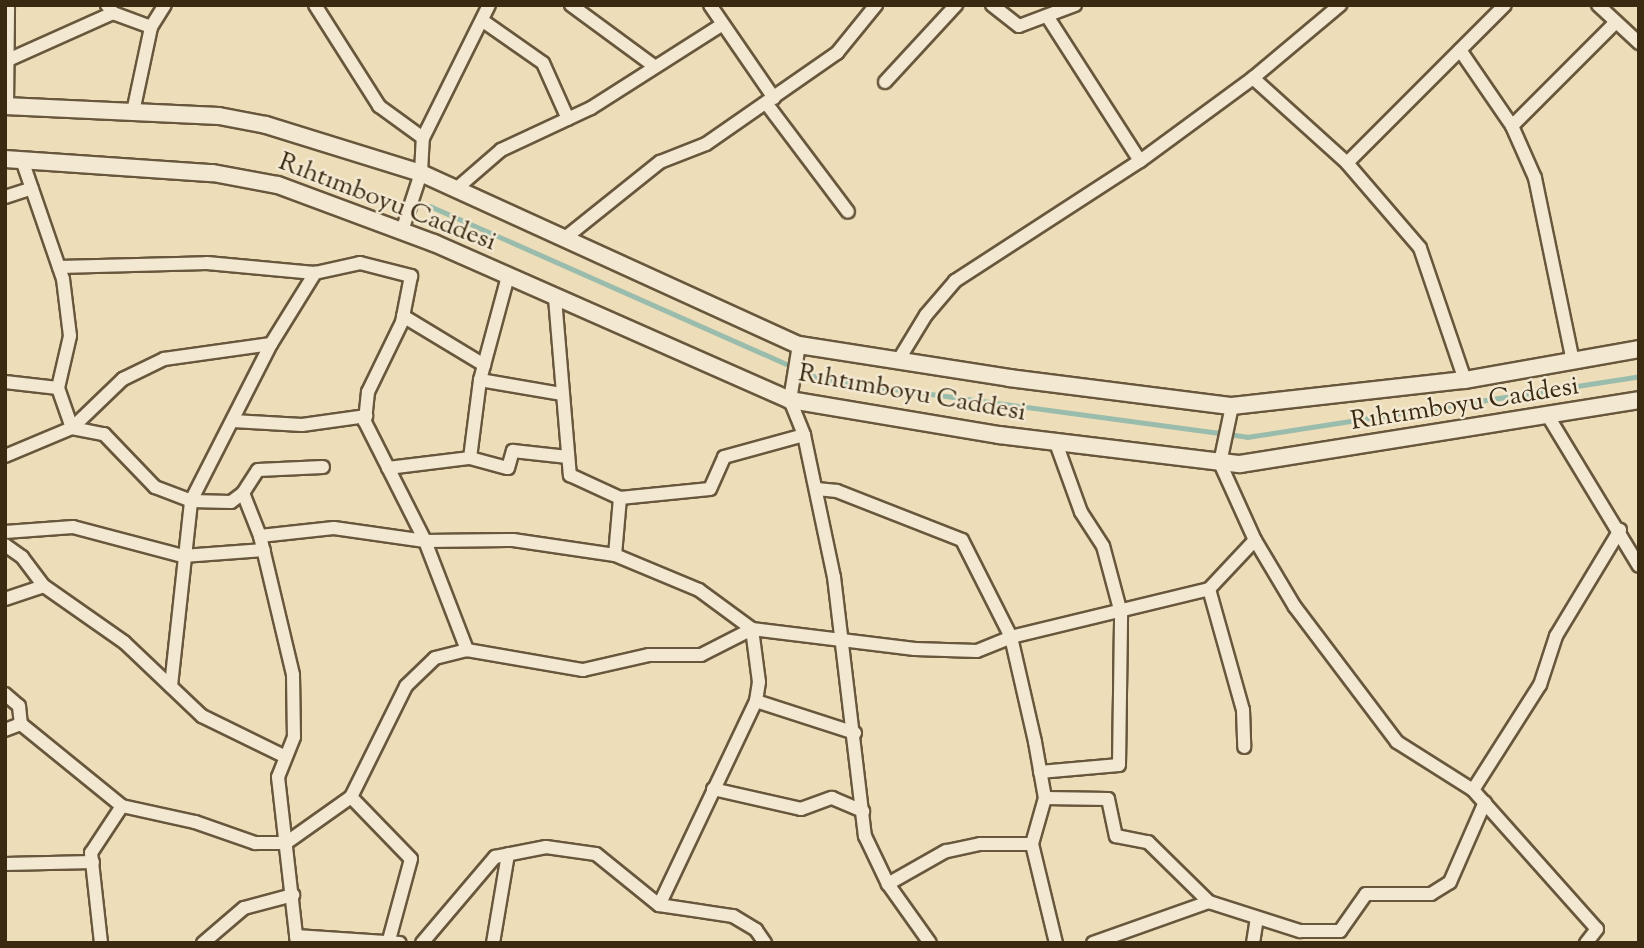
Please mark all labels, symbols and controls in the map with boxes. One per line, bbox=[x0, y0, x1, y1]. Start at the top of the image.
street label: Rıhtımboyu Caddesi bbox=[274, 147, 500, 259]
street label: Rıhtımboyu Caddesi bbox=[796, 359, 1028, 429]
street label: Rıhtımboyu Caddesi bbox=[1349, 372, 1581, 438]

